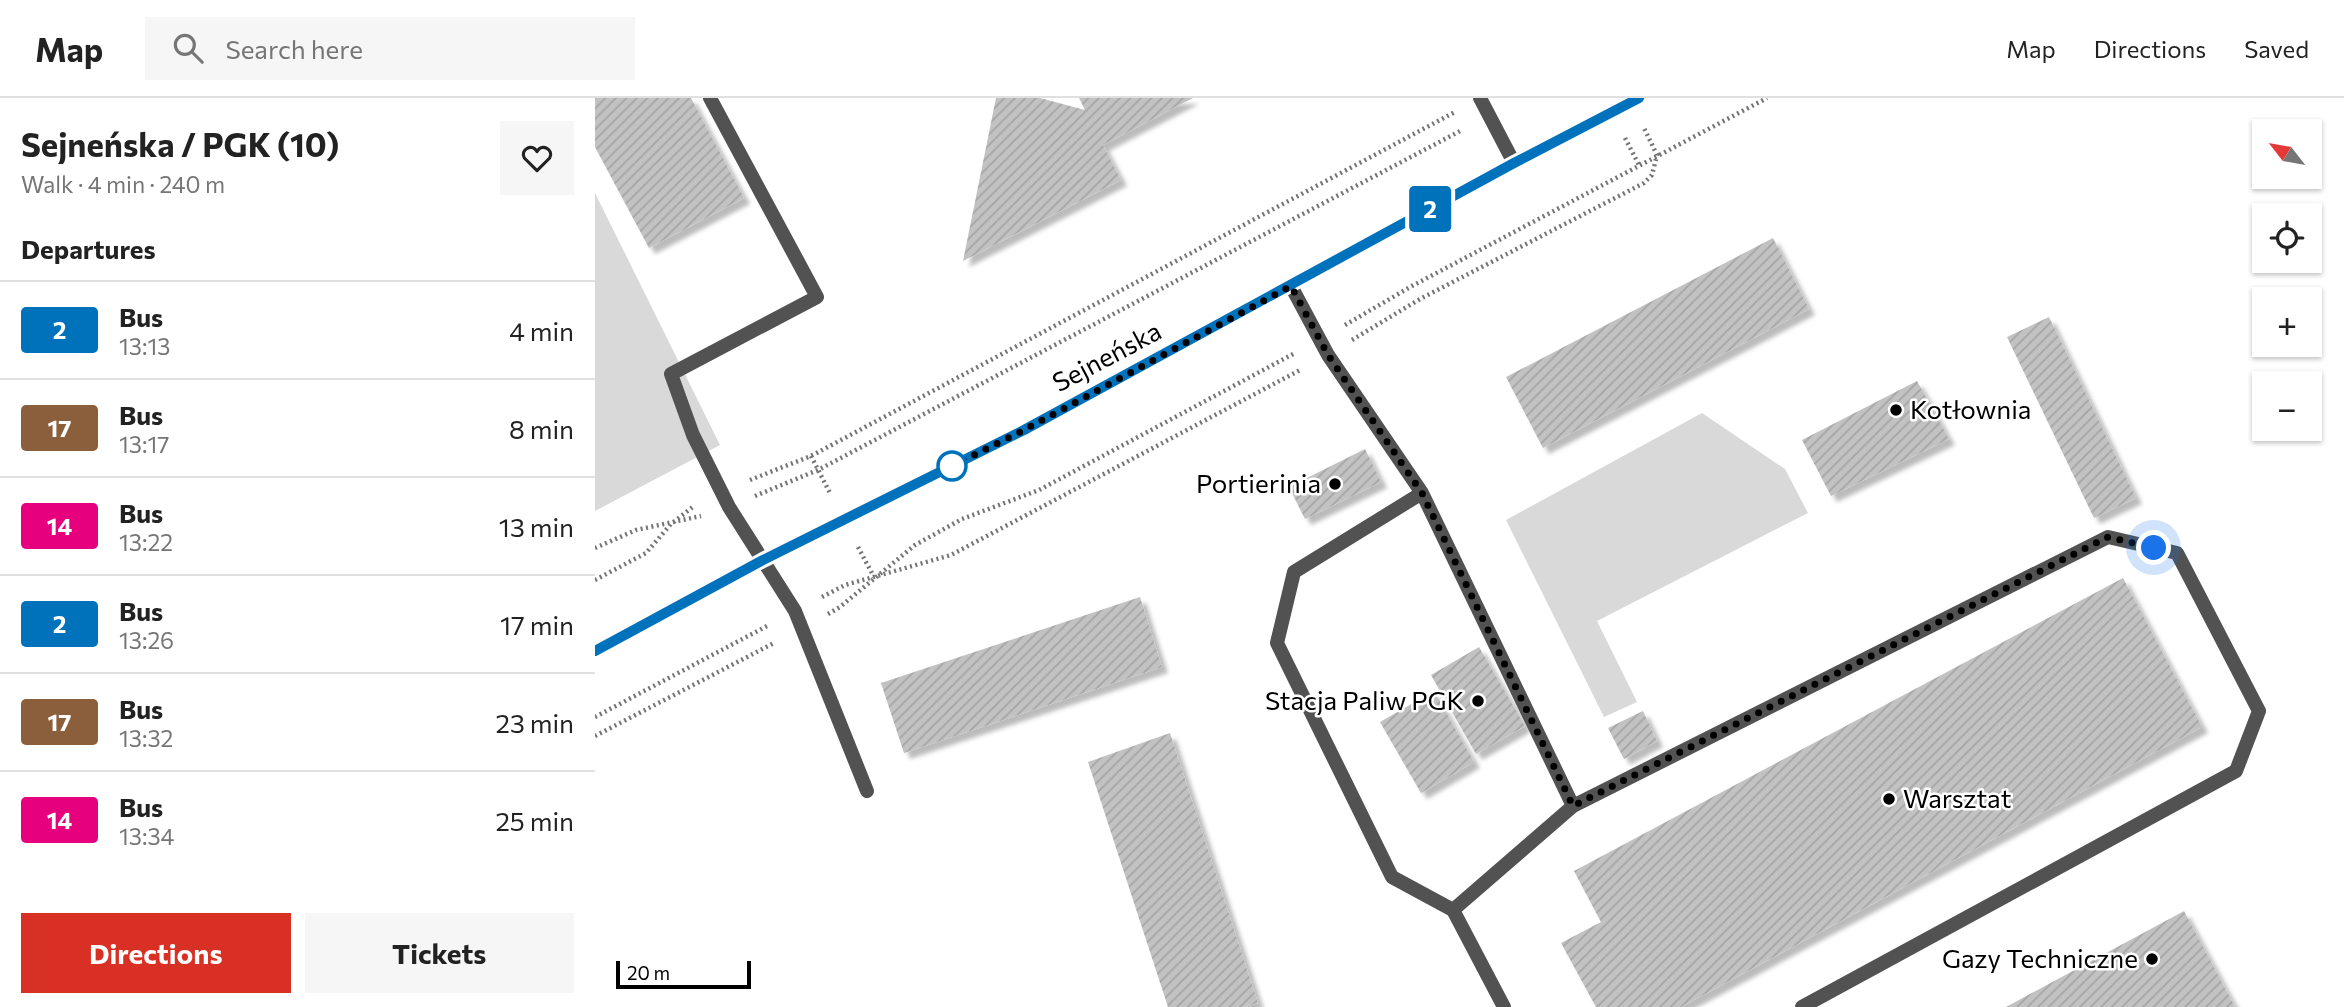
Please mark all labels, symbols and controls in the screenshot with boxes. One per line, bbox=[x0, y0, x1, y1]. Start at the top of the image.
search box bbox=[145, 17, 635, 80]
text: Map bbox=[35, 28, 103, 69]
icon: search bbox=[169, 29, 207, 67]
text: Search here bbox=[225, 33, 363, 64]
text: Map bbox=[2006, 34, 2056, 63]
text: Directions bbox=[2094, 34, 2206, 63]
text: Saved bbox=[2244, 34, 2309, 63]
north arrow bbox=[2252, 119, 2322, 189]
map controls bbox=[2252, 119, 2322, 441]
button: heart bbox=[500, 121, 574, 195]
text: Sejneńska / PGK (10) bbox=[21, 123, 339, 164]
text: Walk · 4 min · 240 m bbox=[21, 170, 225, 198]
line badge: 2 bbox=[1407, 186, 1453, 232]
text: 2 bbox=[1423, 194, 1437, 223]
button: locate bbox=[2252, 203, 2322, 273]
text: Departures bbox=[21, 233, 156, 264]
button: + bbox=[2252, 287, 2322, 357]
text: Bus bbox=[119, 301, 163, 332]
street label: Sejneńska bbox=[1047, 314, 1166, 397]
text: 2 bbox=[53, 315, 66, 344]
text: 4 min bbox=[509, 315, 574, 346]
text: 13:13 bbox=[119, 332, 170, 360]
button: − bbox=[2252, 371, 2322, 441]
place label: Kotłownia bbox=[1910, 393, 2031, 424]
text: Bus bbox=[119, 399, 163, 430]
marker: Kotłownia bbox=[1888, 402, 1904, 418]
text: 17 bbox=[47, 413, 72, 442]
text: 8 min bbox=[509, 413, 574, 444]
text: 13:17 bbox=[119, 430, 169, 458]
unlabelled marker bbox=[937, 451, 967, 481]
place label: Portierinia bbox=[1196, 467, 1321, 498]
marker: Portierinia bbox=[1327, 476, 1343, 492]
text: Bus bbox=[119, 497, 163, 528]
text: 14 bbox=[47, 511, 72, 540]
text: 13 min bbox=[499, 511, 574, 542]
text: 13:22 bbox=[119, 528, 173, 556]
your location bbox=[2136, 530, 2171, 565]
text: Bus bbox=[119, 595, 163, 626]
text: 2 bbox=[53, 609, 66, 638]
text: 17 min bbox=[500, 609, 574, 640]
text: 13:26 bbox=[119, 626, 174, 654]
place label: Stacja Paliw PGK bbox=[1265, 684, 1464, 715]
text: Bus bbox=[119, 693, 163, 724]
marker: Stacja Paliw PGK bbox=[1470, 693, 1486, 709]
text: 17 bbox=[47, 707, 72, 736]
text: 23 min bbox=[496, 707, 574, 738]
text: 13:32 bbox=[119, 724, 173, 752]
place label: Warsztat bbox=[1903, 782, 2011, 813]
text: Bus bbox=[119, 791, 163, 822]
marker: Warsztat bbox=[1881, 791, 1897, 807]
text: 14 bbox=[47, 805, 72, 834]
text: 25 min bbox=[495, 805, 574, 836]
text: 13:34 bbox=[119, 822, 174, 850]
button: Directions bbox=[21, 913, 291, 993]
button: Tickets bbox=[305, 913, 574, 993]
place label: Gazy Techniczne bbox=[1942, 942, 2138, 973]
marker: Gazy Techniczne bbox=[2144, 951, 2160, 967]
scale bar bbox=[616, 958, 751, 990]
text: 20 m bbox=[627, 961, 670, 984]

